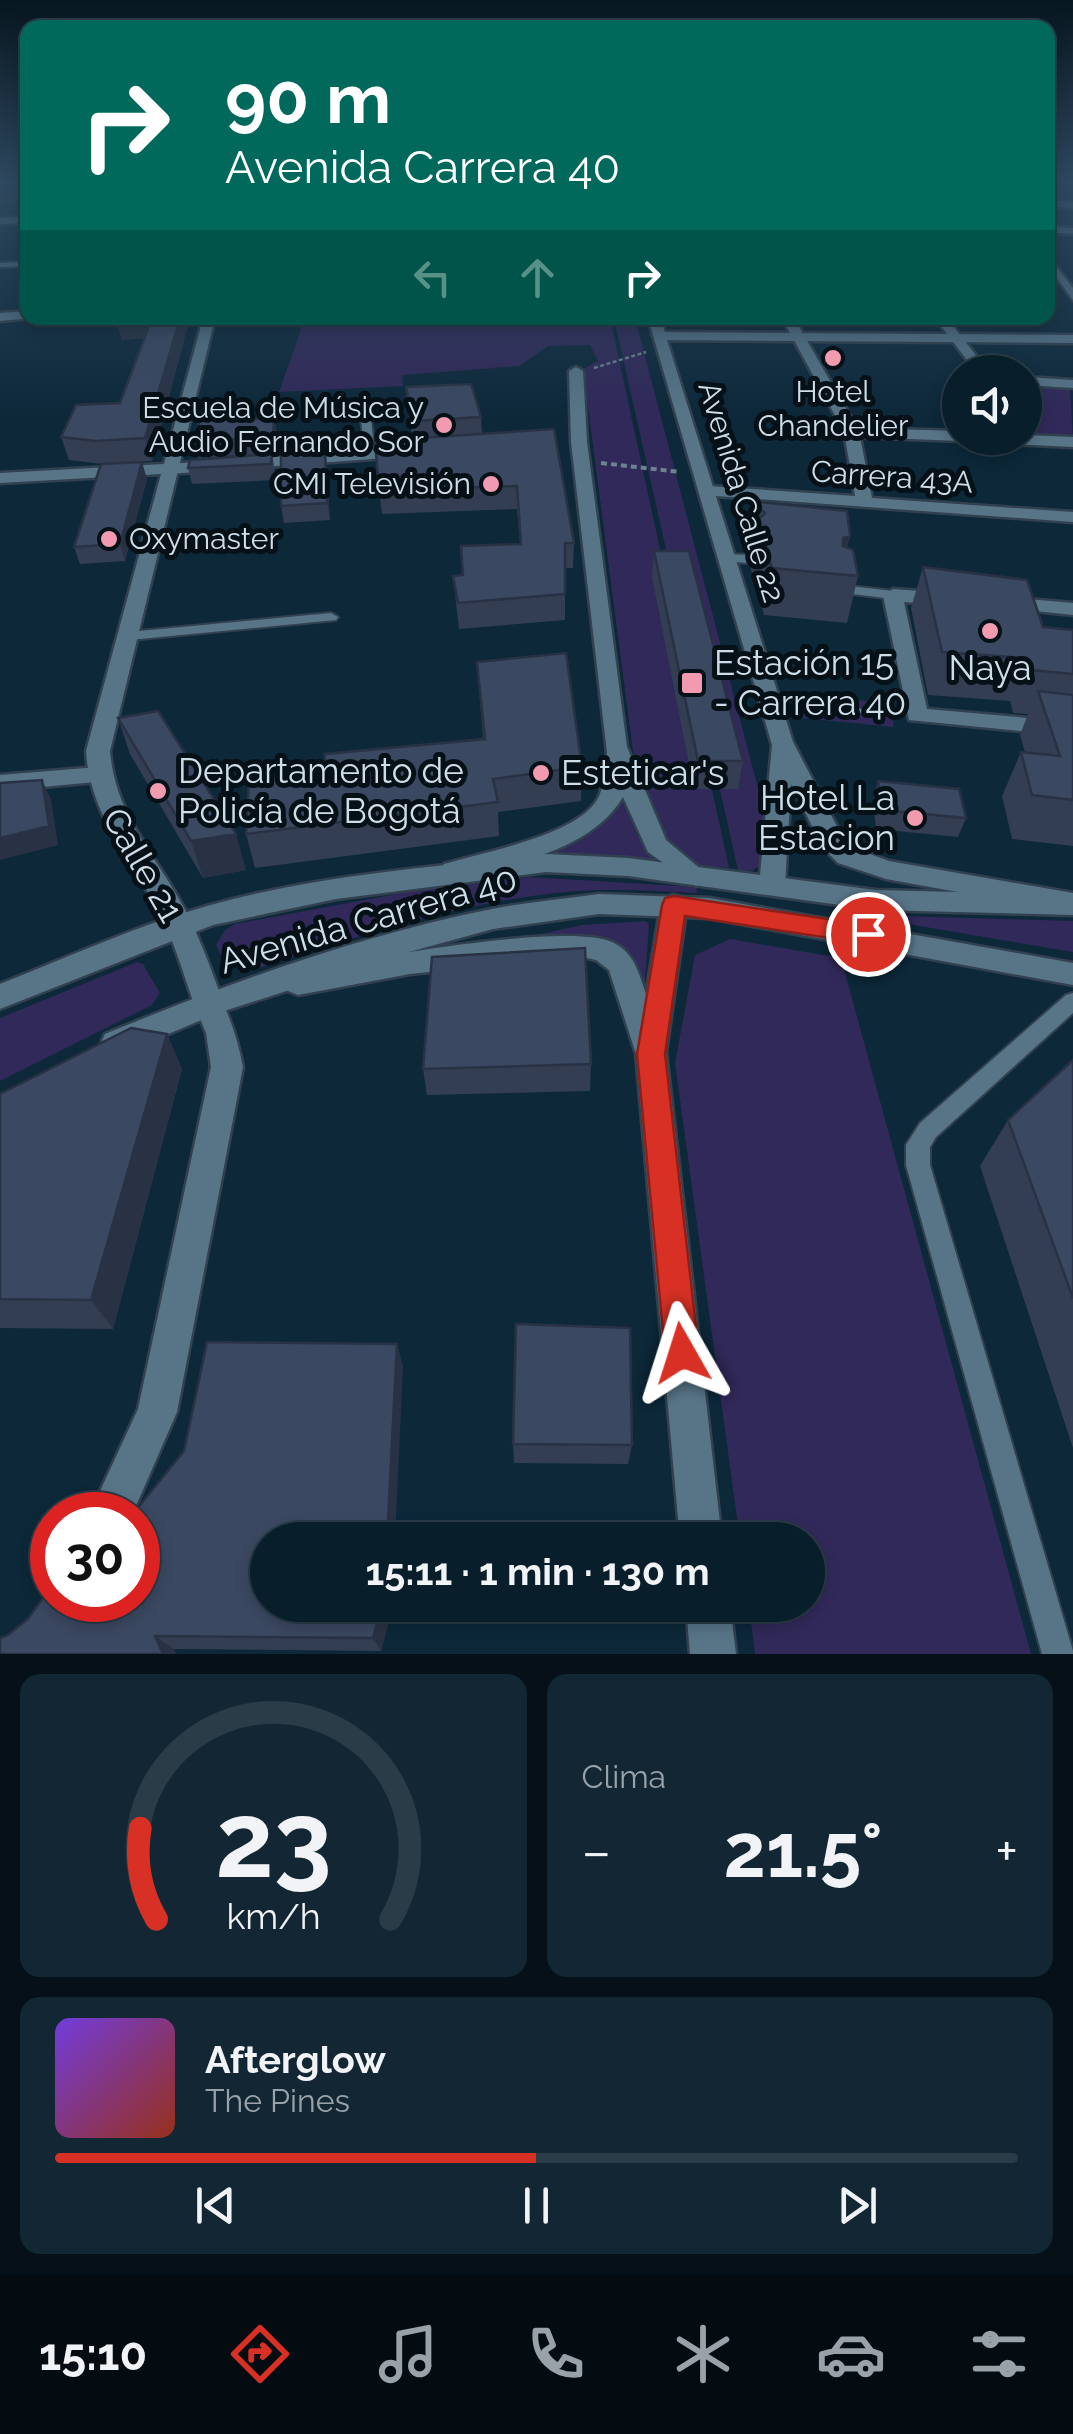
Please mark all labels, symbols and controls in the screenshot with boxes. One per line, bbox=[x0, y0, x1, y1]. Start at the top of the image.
text: 90 m bbox=[225, 57, 391, 139]
icon: right bbox=[60, 60, 190, 190]
text: Avenida Carrera 40 bbox=[225, 141, 620, 194]
icon: left bbox=[405, 250, 460, 305]
icon: ahead bbox=[510, 250, 565, 305]
icon: right bbox=[615, 250, 670, 305]
marker: Hotel Chandelier bbox=[822, 347, 844, 369]
map controls bbox=[942, 355, 1042, 455]
button: sound bbox=[942, 355, 1042, 455]
place label: Hotel Chandelier bbox=[757, 374, 909, 443]
street label: Avenida Calle 22 bbox=[691, 377, 792, 606]
place label: Escuela de Música y Audio Fernando Sor bbox=[142, 390, 424, 459]
marker: Escuela de Música y Audio Fernando Sor bbox=[433, 414, 455, 436]
street label: Carrera 43A bbox=[810, 453, 974, 500]
place label: CMI Televisión bbox=[273, 466, 471, 501]
marker: CMI Televisión bbox=[480, 473, 502, 495]
place label: Oxymaster bbox=[129, 521, 279, 556]
marker: Oxymaster bbox=[98, 528, 120, 550]
marker: Naya bbox=[979, 620, 1001, 642]
place label: Estación 15 - Carrera 40 bbox=[714, 642, 906, 723]
place label: Naya bbox=[949, 647, 1031, 688]
marker: Estación 15 - Carrera 40 bbox=[679, 670, 705, 696]
place label: Departamento de Policía de Bogotá bbox=[178, 750, 464, 831]
place label: Esteticar's bbox=[561, 752, 724, 793]
marker: Esteticar's bbox=[530, 762, 552, 784]
place label: Hotel La Estacion bbox=[758, 777, 895, 858]
marker: Departamento de Policía de Bogotá bbox=[147, 780, 169, 802]
street label: Calle 21 bbox=[94, 800, 192, 929]
marker: Hotel La Estacion bbox=[904, 807, 926, 829]
street label: Avenida Carrera 40 bbox=[215, 857, 521, 982]
pin bbox=[826, 892, 911, 977]
icon: arrive bbox=[841, 907, 896, 962]
position arrow bbox=[630, 1301, 734, 1405]
speed limit sign: 30 bbox=[30, 1492, 160, 1622]
text: 15:11 · 1 min · 130 m bbox=[365, 1549, 710, 1594]
text: Clima bbox=[582, 1758, 666, 1795]
text: 23 bbox=[215, 1779, 332, 1901]
text: 21.5° bbox=[724, 1806, 883, 1895]
text: − bbox=[582, 1819, 611, 1884]
text: + bbox=[995, 1819, 1018, 1884]
text: km/h bbox=[226, 1895, 320, 1937]
text: Afterglow bbox=[205, 2037, 386, 2082]
text: The Pines bbox=[205, 2082, 350, 2119]
icon: previous bbox=[188, 2178, 243, 2233]
icon: pause bbox=[509, 2178, 564, 2233]
icon: next bbox=[830, 2178, 885, 2233]
icon: directions bbox=[225, 2319, 295, 2389]
icon: music bbox=[373, 2319, 443, 2389]
icon: phone bbox=[521, 2319, 591, 2389]
icon: climate bbox=[668, 2319, 738, 2389]
icon: car bbox=[816, 2319, 886, 2389]
icon: filters bbox=[964, 2319, 1034, 2389]
text: 15:10 bbox=[39, 2328, 147, 2381]

